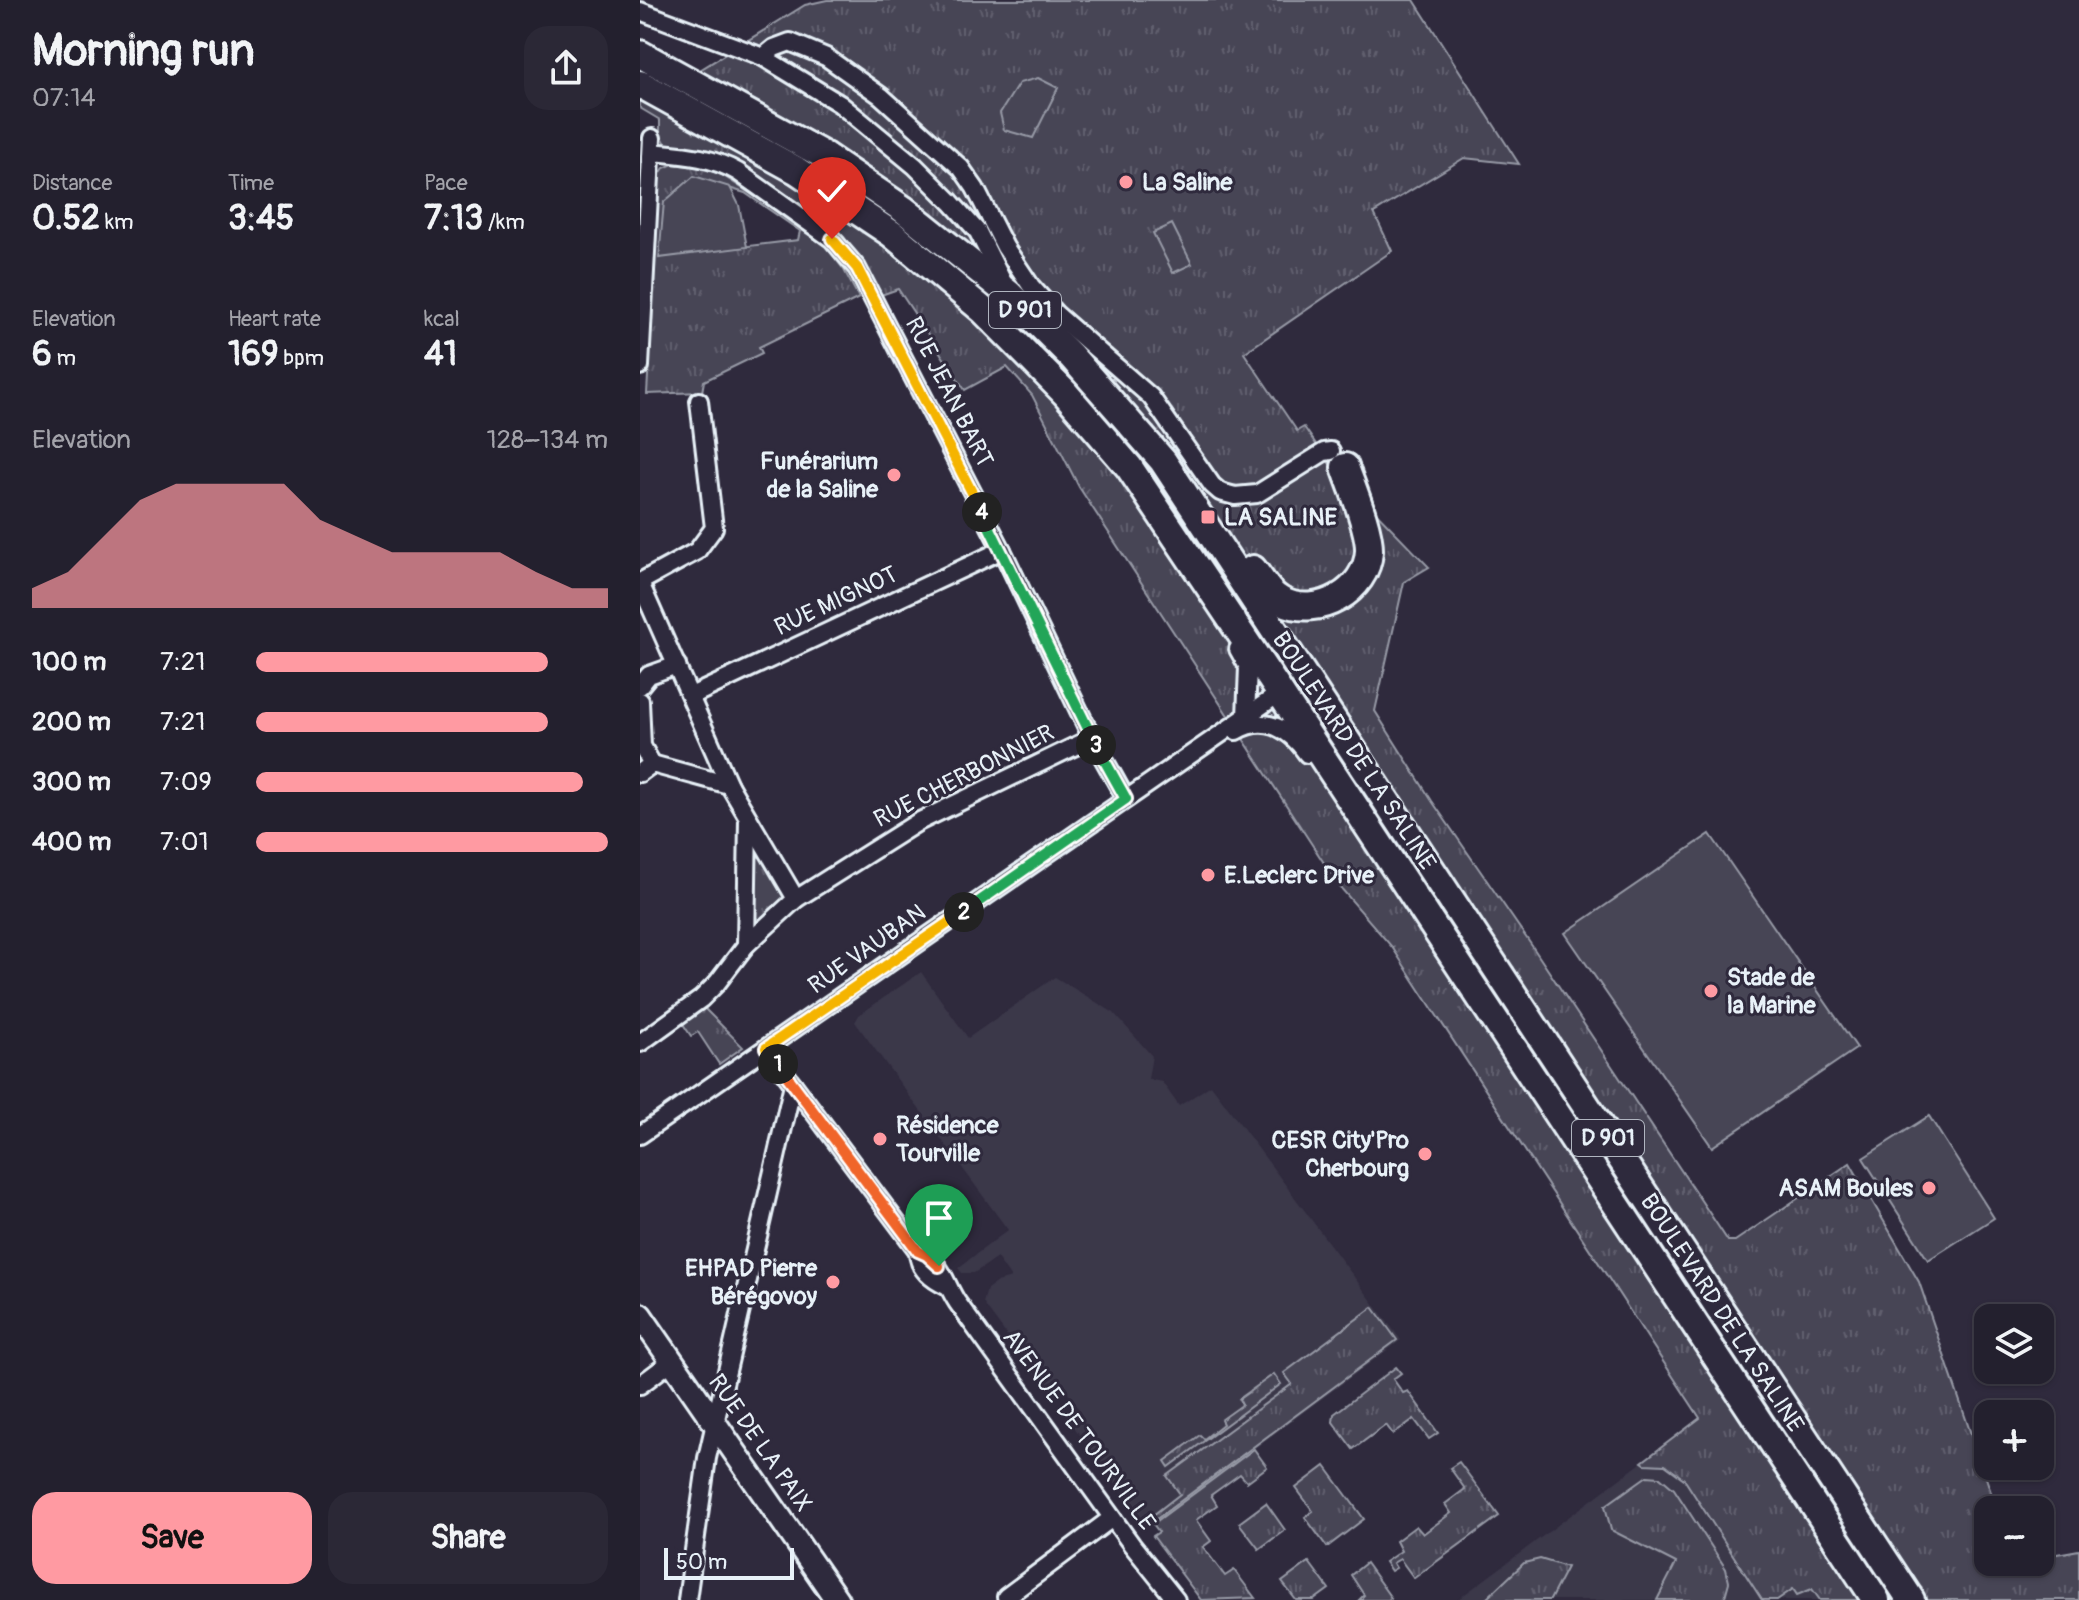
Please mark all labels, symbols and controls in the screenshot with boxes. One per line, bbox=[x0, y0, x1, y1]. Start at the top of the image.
text: Morning run bbox=[32, 24, 255, 79]
button: share bbox=[524, 26, 608, 110]
text: 07:14 bbox=[32, 82, 96, 114]
pin bbox=[798, 157, 866, 239]
place label: La Saline bbox=[1142, 168, 1233, 197]
text: Distance bbox=[32, 169, 112, 197]
text: Time bbox=[228, 169, 274, 197]
text: Pace bbox=[424, 169, 468, 197]
icon: check bbox=[810, 169, 854, 213]
marker: La Saline bbox=[1117, 173, 1135, 191]
text: 0.52 bbox=[32, 197, 100, 240]
text: 3:45 bbox=[228, 197, 294, 240]
text: 7:13 bbox=[424, 197, 483, 240]
text: km bbox=[100, 208, 134, 236]
text: /km bbox=[483, 208, 525, 236]
road number: D 901 bbox=[989, 292, 1061, 328]
text: Elevation bbox=[32, 305, 116, 333]
text: Heart rate bbox=[228, 305, 321, 333]
text: kcal bbox=[424, 305, 460, 333]
street label: RUE JEAN BART bbox=[899, 312, 999, 472]
text: 6 bbox=[32, 333, 52, 376]
text: 169 bbox=[228, 333, 279, 376]
text: 41 bbox=[424, 333, 457, 376]
text: m bbox=[52, 344, 76, 372]
text: bpm bbox=[279, 344, 324, 372]
text: Elevation bbox=[32, 424, 131, 456]
text: 128–134 m bbox=[486, 424, 608, 456]
place label: Funérarium de la Saline bbox=[760, 447, 879, 504]
marker: Funérarium de la Saline bbox=[885, 466, 903, 484]
pin: 4 bbox=[962, 492, 1002, 532]
text: 4 bbox=[976, 498, 988, 526]
place label: LA SALINE bbox=[1224, 503, 1337, 532]
marker: LA SALINE bbox=[1199, 508, 1217, 526]
street label: RUE MIGNOT bbox=[770, 560, 902, 642]
street label: BOULEVARD DE LA SALINE bbox=[1266, 626, 1442, 876]
text: 100 m bbox=[32, 646, 106, 678]
text: 7:21 bbox=[160, 646, 205, 678]
text: 200 m bbox=[32, 706, 111, 738]
text: 7:21 bbox=[160, 706, 205, 738]
street label: RUE CHERBONNIER bbox=[869, 718, 1059, 834]
pin: 3 bbox=[1076, 725, 1116, 765]
text: 3 bbox=[1090, 731, 1102, 759]
text: 300 m bbox=[32, 766, 111, 798]
text: 7:09 bbox=[160, 766, 212, 798]
text: 400 m bbox=[32, 826, 111, 858]
text: 7:01 bbox=[160, 826, 209, 858]
place label: E.Leclerc Drive bbox=[1224, 861, 1375, 890]
marker: E.Leclerc Drive bbox=[1199, 866, 1217, 884]
pin: 2 bbox=[944, 892, 984, 932]
street label: RUE VAUBAN bbox=[803, 898, 931, 1000]
text: 2 bbox=[958, 898, 970, 926]
place label: Stade de la Marine bbox=[1727, 963, 1817, 1020]
marker: Stade de la Marine bbox=[1702, 982, 1720, 1000]
pin: 1 bbox=[758, 1044, 798, 1084]
text: 1 bbox=[774, 1050, 782, 1078]
place label: Résidence Tourville bbox=[895, 1111, 1000, 1168]
road number: D 901 bbox=[1572, 1120, 1644, 1156]
place label: CESR City'Pro Cherbourg bbox=[1272, 1126, 1409, 1183]
marker: Résidence Tourville bbox=[871, 1130, 889, 1148]
marker: CESR City'Pro Cherbourg bbox=[1416, 1145, 1434, 1163]
place label: ASAM Boules bbox=[1779, 1174, 1913, 1203]
marker: ASAM Boules bbox=[1920, 1179, 1938, 1197]
pin bbox=[905, 1184, 973, 1266]
street label: BOULEVARD DE LA SALINE bbox=[1634, 1188, 1810, 1438]
icon: arrive bbox=[917, 1196, 961, 1240]
place label: EHPAD Pierre Bérégovoy bbox=[685, 1254, 818, 1311]
marker: EHPAD Pierre Bérégovoy bbox=[824, 1273, 842, 1291]
map controls bbox=[1974, 1304, 2054, 1576]
button: layers bbox=[1974, 1304, 2054, 1384]
street label: AVENUE DE TOURVILLE bbox=[996, 1324, 1162, 1536]
street label: RUE DE LA PAIX bbox=[702, 1369, 818, 1517]
button: + bbox=[1974, 1400, 2054, 1480]
button: Save bbox=[32, 1492, 312, 1584]
button: Share bbox=[328, 1492, 608, 1584]
button: − bbox=[1974, 1496, 2054, 1576]
scale bar bbox=[664, 1544, 794, 1580]
text: 50 m bbox=[676, 1548, 727, 1576]

